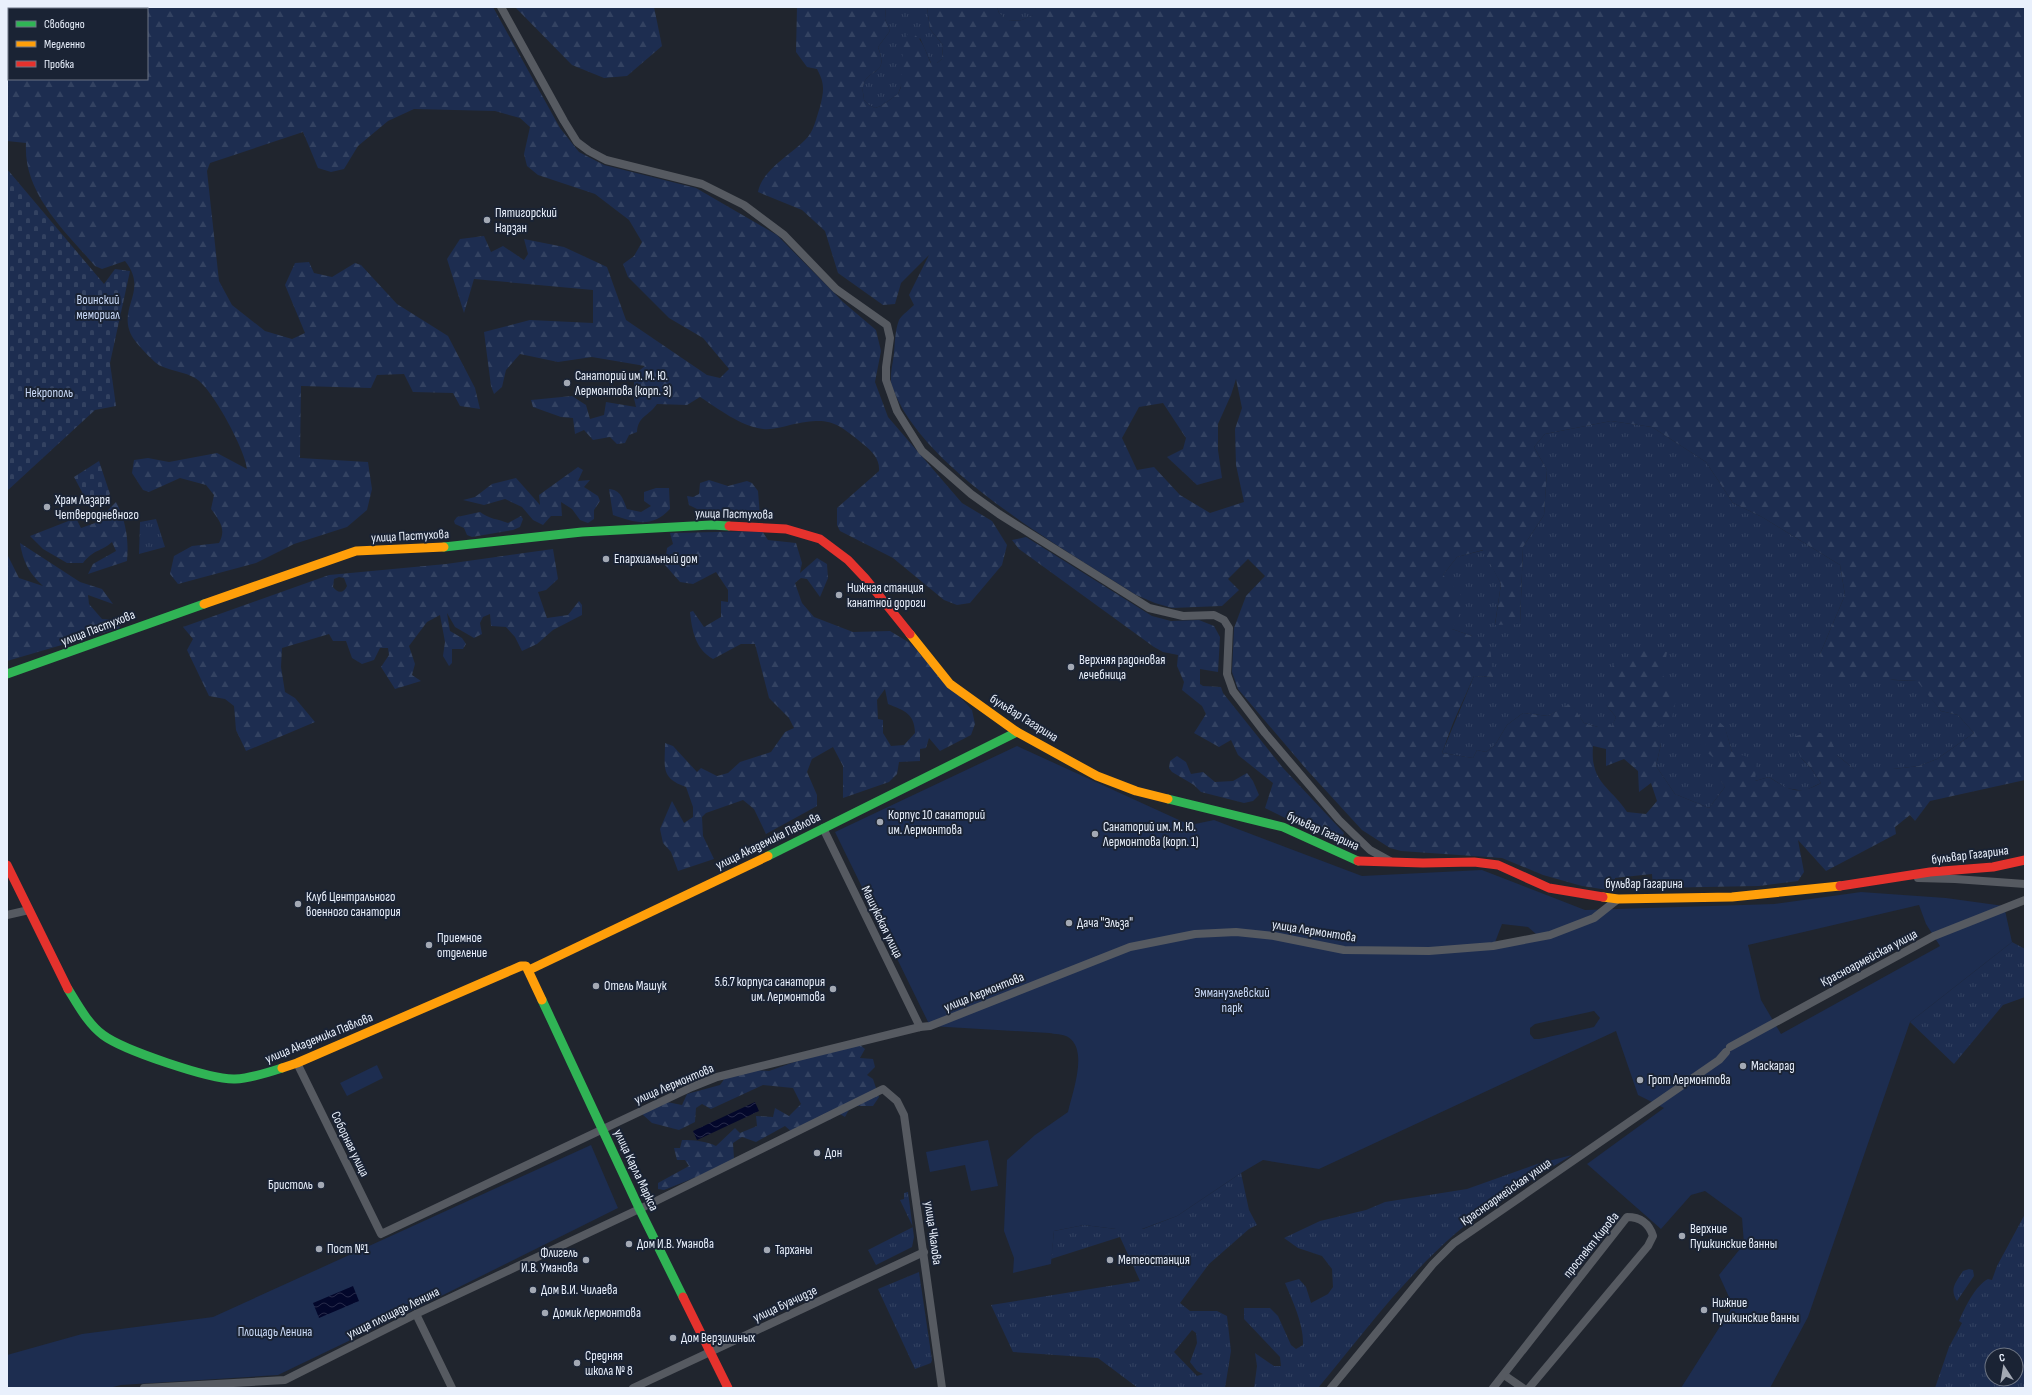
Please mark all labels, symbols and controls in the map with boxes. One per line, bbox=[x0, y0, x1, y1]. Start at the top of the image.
legend bbox=[8, 8, 148, 80]
text: Свободно bbox=[44, 17, 85, 32]
text: Медленно bbox=[44, 37, 85, 52]
text: Пробка bbox=[44, 57, 75, 72]
place label: Пятигорский Нарзан bbox=[495, 205, 557, 236]
marker: Пятигорский Нарзан bbox=[482, 215, 492, 225]
park label: Воинский мемориал bbox=[76, 292, 120, 323]
place label: Санаторий им. М. Ю. Лермонтова (корп. 3) bbox=[574, 368, 672, 399]
marker: Санаторий им. М. Ю. Лермонтова (корп. 3) bbox=[562, 378, 572, 388]
park label: Некрополь bbox=[25, 385, 73, 401]
place label: Храм Лазаря Четверодневного bbox=[54, 492, 139, 523]
marker: Храм Лазаря Четверодневного bbox=[42, 502, 52, 512]
street label: улица Пастухова bbox=[695, 505, 773, 523]
street label: улица Пастухова bbox=[371, 526, 449, 546]
place label: Епархиальный дом bbox=[614, 551, 698, 567]
marker: Епархиальный дом bbox=[601, 554, 611, 564]
place label: Нижная станция канатной дороги bbox=[847, 580, 926, 611]
marker: Нижная станция канатной дороги bbox=[834, 590, 844, 600]
street label: улица Пастухова bbox=[59, 607, 137, 649]
place label: Верхняя радоновая лечебница bbox=[1079, 652, 1165, 683]
marker: Верхняя радоновая лечебница bbox=[1066, 662, 1076, 672]
street label: бульвар Гагарина bbox=[987, 691, 1061, 745]
place label: Корпус 10 санаторий им. Лермонтова bbox=[888, 807, 985, 838]
street label: бульвар Гагарина bbox=[1284, 808, 1362, 854]
street label: улица Академика Павлова bbox=[713, 809, 823, 873]
marker: Корпус 10 санаторий им. Лермонтова bbox=[875, 817, 885, 827]
place label: Санаторий им. М. Ю. Лермонтова (корп. 1) bbox=[1102, 819, 1199, 850]
marker: Санаторий им. М. Ю. Лермонтова (корп. 1) bbox=[1090, 829, 1100, 839]
street label: бульвар Гагарина bbox=[1930, 842, 2010, 868]
street label: бульвар Гагарина bbox=[1605, 876, 1683, 892]
street label: Машукская улица bbox=[858, 883, 906, 961]
place label: Клуб Центрального военного санатория bbox=[306, 889, 401, 920]
marker: Клуб Центрального военного санатория bbox=[293, 899, 303, 909]
place label: Дача "Эльза" bbox=[1077, 915, 1133, 931]
street label: улица Лермонтова bbox=[1271, 916, 1357, 946]
marker: Дача "Эльза" bbox=[1064, 918, 1074, 928]
street label: Красноармейская улица bbox=[1818, 926, 1920, 990]
place label: Приемное отделение bbox=[437, 930, 487, 961]
marker: Приемное отделение bbox=[424, 940, 434, 950]
street label: улица Лермонтова bbox=[942, 969, 1026, 1015]
place label: 5.6.7 корпуса санатория им. Лермонтова bbox=[715, 974, 825, 1005]
place label: Отель Машук bbox=[604, 978, 667, 994]
marker: Отель Машук bbox=[591, 981, 601, 991]
marker: 5.6.7 корпуса санатория им. Лермонтова bbox=[828, 984, 838, 994]
park label: Эммануэлевский парк bbox=[1194, 985, 1270, 1016]
street label: улица Академика Павлова bbox=[263, 1009, 375, 1067]
place label: Маскарад bbox=[1751, 1058, 1795, 1074]
street label: улица Лермонтова bbox=[632, 1060, 716, 1108]
marker: Маскарад bbox=[1738, 1061, 1748, 1071]
place label: Грот Лермонтова bbox=[1648, 1072, 1731, 1088]
marker: Грот Лермонтова bbox=[1635, 1075, 1645, 1085]
street label: Соборная улица bbox=[327, 1109, 373, 1179]
street label: улица Карла Маркса bbox=[610, 1127, 662, 1213]
place label: Дон bbox=[825, 1145, 842, 1161]
marker: Дон bbox=[812, 1148, 822, 1158]
street label: Красноармейская улица bbox=[1458, 1155, 1554, 1229]
place label: Бристоль bbox=[268, 1177, 313, 1193]
marker: Бристоль bbox=[316, 1180, 326, 1190]
street label: улица Чкалова bbox=[921, 1200, 945, 1266]
street label: проспект Кирова bbox=[1560, 1209, 1622, 1281]
place label: Верхние Пушкинские ванны bbox=[1690, 1221, 1777, 1252]
marker: Верхние Пушкинские ванны bbox=[1677, 1231, 1687, 1241]
place label: Дом И.В. Уманова bbox=[637, 1236, 714, 1252]
marker: Дом И.В. Уманова bbox=[624, 1239, 634, 1249]
place label: Пост №1 bbox=[327, 1241, 369, 1257]
place label: Тарханы bbox=[775, 1242, 812, 1258]
marker: Пост №1 bbox=[314, 1244, 324, 1254]
place label: Флигель И.В. Уманова bbox=[521, 1245, 578, 1276]
marker: Тарханы bbox=[762, 1245, 772, 1255]
place label: Метеостанция bbox=[1118, 1252, 1190, 1268]
marker: Флигель И.В. Уманова bbox=[581, 1255, 591, 1265]
marker: Метеостанция bbox=[1105, 1255, 1115, 1265]
place label: Дом В.И. Чилаева bbox=[541, 1282, 617, 1298]
street label: улица Буачидзе bbox=[750, 1282, 820, 1326]
street label: улица площадь Ленина bbox=[344, 1284, 442, 1342]
marker: Дом В.И. Чилаева bbox=[528, 1285, 538, 1295]
place label: Нижние Пушкинские ванны bbox=[1712, 1295, 1799, 1326]
place label: Домик Лермонтова bbox=[553, 1305, 641, 1321]
marker: Нижние Пушкинские ванны bbox=[1699, 1305, 1709, 1315]
marker: Домик Лермонтова bbox=[540, 1308, 550, 1318]
park label: Площадь Ленина bbox=[238, 1324, 312, 1340]
place label: Дом Верзилиных bbox=[681, 1330, 755, 1346]
marker: Дом Верзилиных bbox=[668, 1333, 678, 1343]
north arrow bbox=[1984, 1347, 2024, 1387]
place label: Средняя школа № 8 bbox=[585, 1348, 633, 1379]
text: С bbox=[1998, 1351, 2006, 1365]
marker: Средняя школа № 8 bbox=[572, 1358, 582, 1368]

